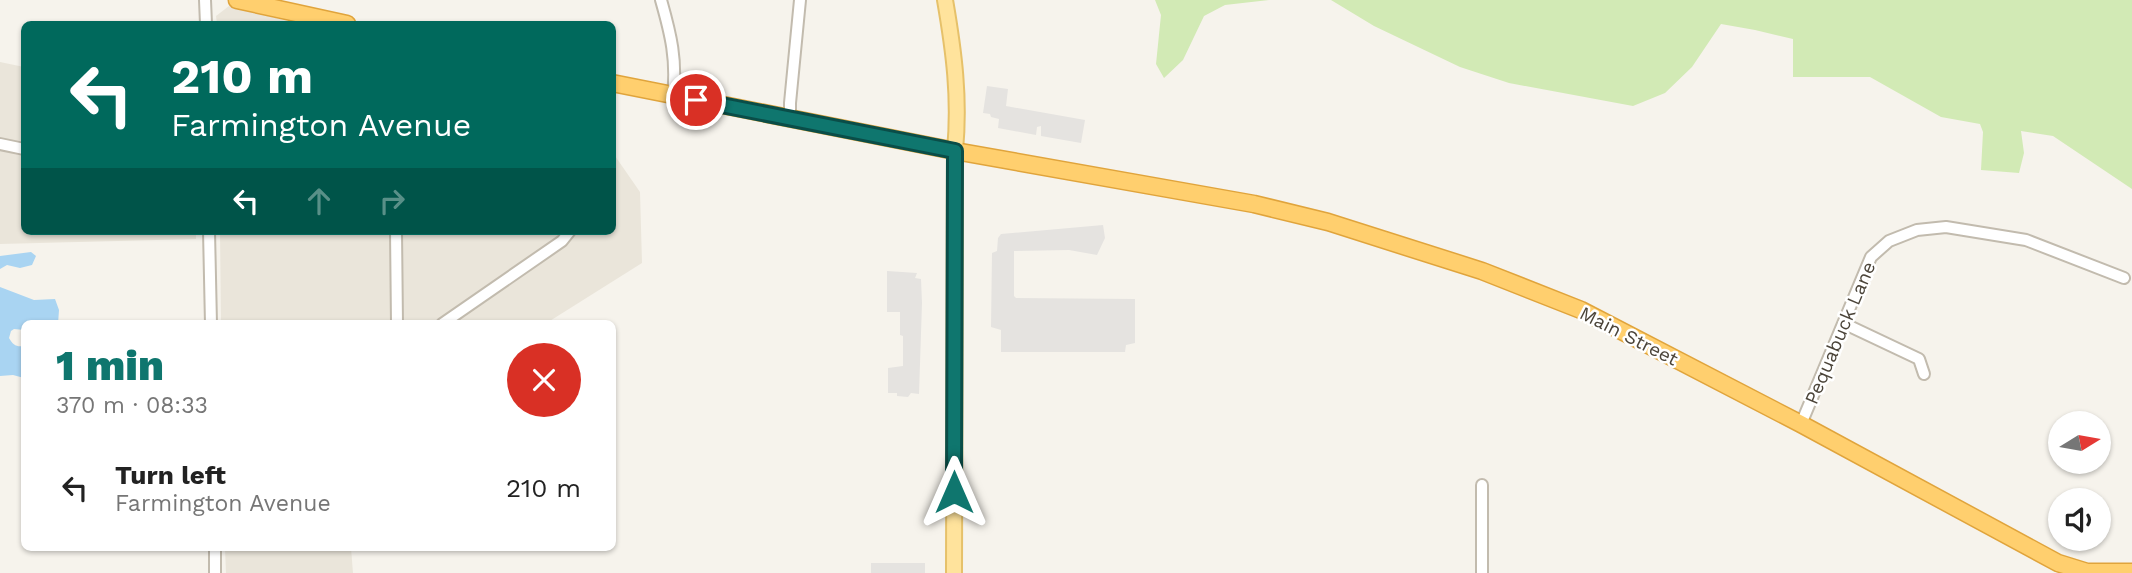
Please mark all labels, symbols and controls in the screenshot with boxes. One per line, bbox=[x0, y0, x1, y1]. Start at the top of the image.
text: 210 m bbox=[171, 47, 313, 105]
icon: left bbox=[56, 49, 147, 140]
pin bbox=[666, 70, 726, 130]
icon: arrive bbox=[677, 81, 715, 119]
text: Farmington Avenue bbox=[171, 106, 471, 144]
icon: left bbox=[227, 182, 265, 220]
icon: ahead bbox=[300, 182, 338, 220]
icon: right bbox=[373, 182, 411, 220]
street label: Pequabuck Lane bbox=[1800, 258, 1880, 408]
street label: Main Street bbox=[1576, 301, 1682, 371]
text: 1 min bbox=[56, 341, 164, 390]
button: close bbox=[507, 343, 581, 417]
text: 370 m · 08:33 bbox=[56, 392, 208, 419]
north arrow bbox=[2048, 411, 2110, 474]
map controls bbox=[2048, 411, 2111, 551]
position arrow bbox=[917, 455, 991, 529]
text: Turn left bbox=[115, 460, 226, 490]
icon: left bbox=[56, 469, 94, 507]
text: 210 m bbox=[506, 473, 581, 503]
button: sound bbox=[2048, 488, 2111, 551]
text: Farmington Avenue bbox=[115, 490, 331, 517]

